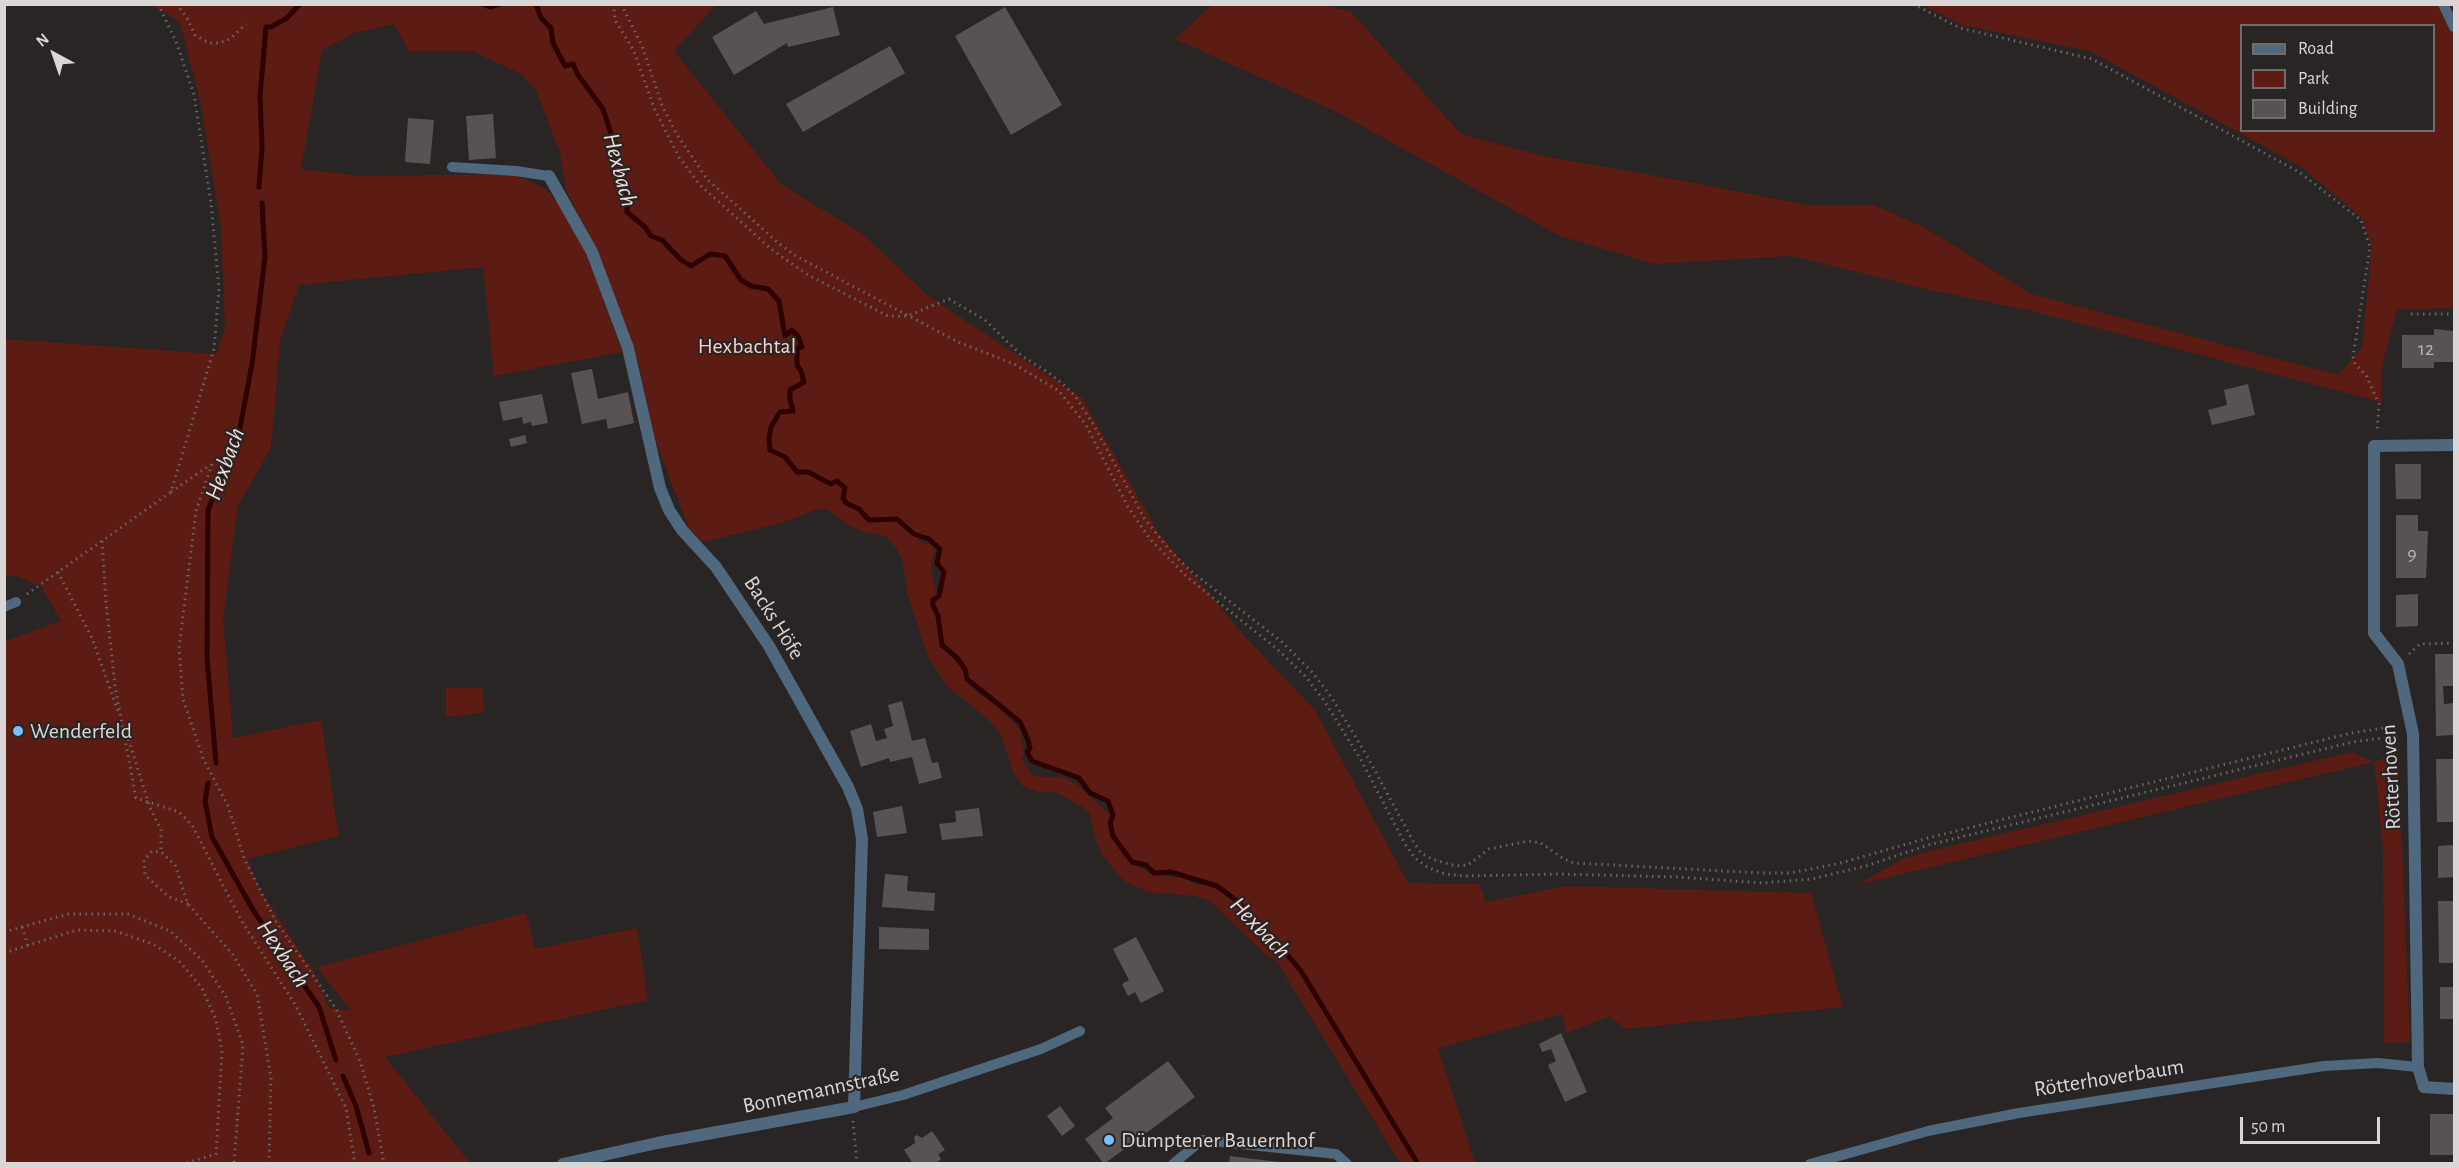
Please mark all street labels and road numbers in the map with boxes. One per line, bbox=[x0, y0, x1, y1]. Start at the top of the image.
street label: Backs Höfe bbox=[738, 571, 810, 665]
street label: Rötterhoven bbox=[2375, 724, 2407, 830]
street label: Rötterhoverbaum bbox=[2032, 1053, 2186, 1103]
street label: Bonnemannstraße bbox=[740, 1061, 902, 1119]

